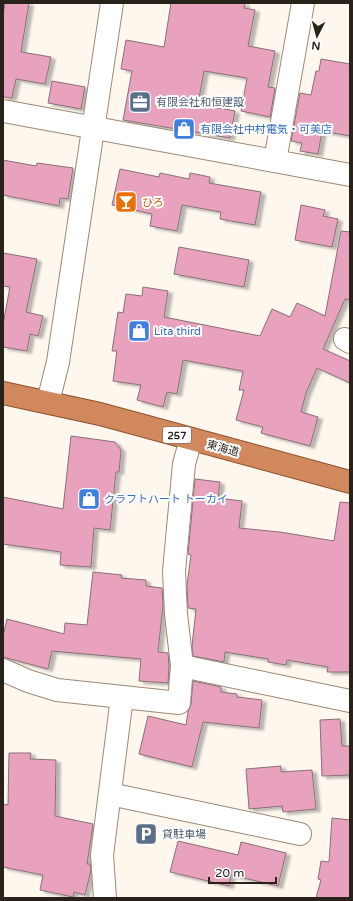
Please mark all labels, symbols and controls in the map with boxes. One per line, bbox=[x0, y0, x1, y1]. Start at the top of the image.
north arrow bbox=[297, 16, 337, 56]
text: N bbox=[311, 39, 321, 52]
office icon: 有限会社和恒建設 bbox=[127, 89, 153, 115]
place label: 有限会社和恒建設 bbox=[156, 96, 244, 109]
shop icon: 有限会社中村電気・可美店 bbox=[171, 116, 197, 142]
place label: 有限会社中村電気・可美店 bbox=[200, 123, 332, 136]
bar icon: ひろ bbox=[113, 189, 139, 215]
place label: ひろ bbox=[142, 196, 164, 209]
shop icon: Lita third bbox=[126, 318, 152, 344]
place label: Lita third bbox=[154, 325, 201, 338]
road number: 257 bbox=[163, 427, 191, 443]
street label: 東海道 bbox=[205, 438, 240, 459]
shop icon: クラフトハート トーカイ bbox=[76, 486, 102, 512]
place label: クラフトハート トーカイ bbox=[104, 493, 228, 506]
parking icon: 貸駐車場 bbox=[133, 821, 159, 847]
place label: 貸駐車場 bbox=[162, 828, 206, 841]
scale bar bbox=[209, 859, 276, 885]
text: 20 m bbox=[215, 866, 244, 880]

